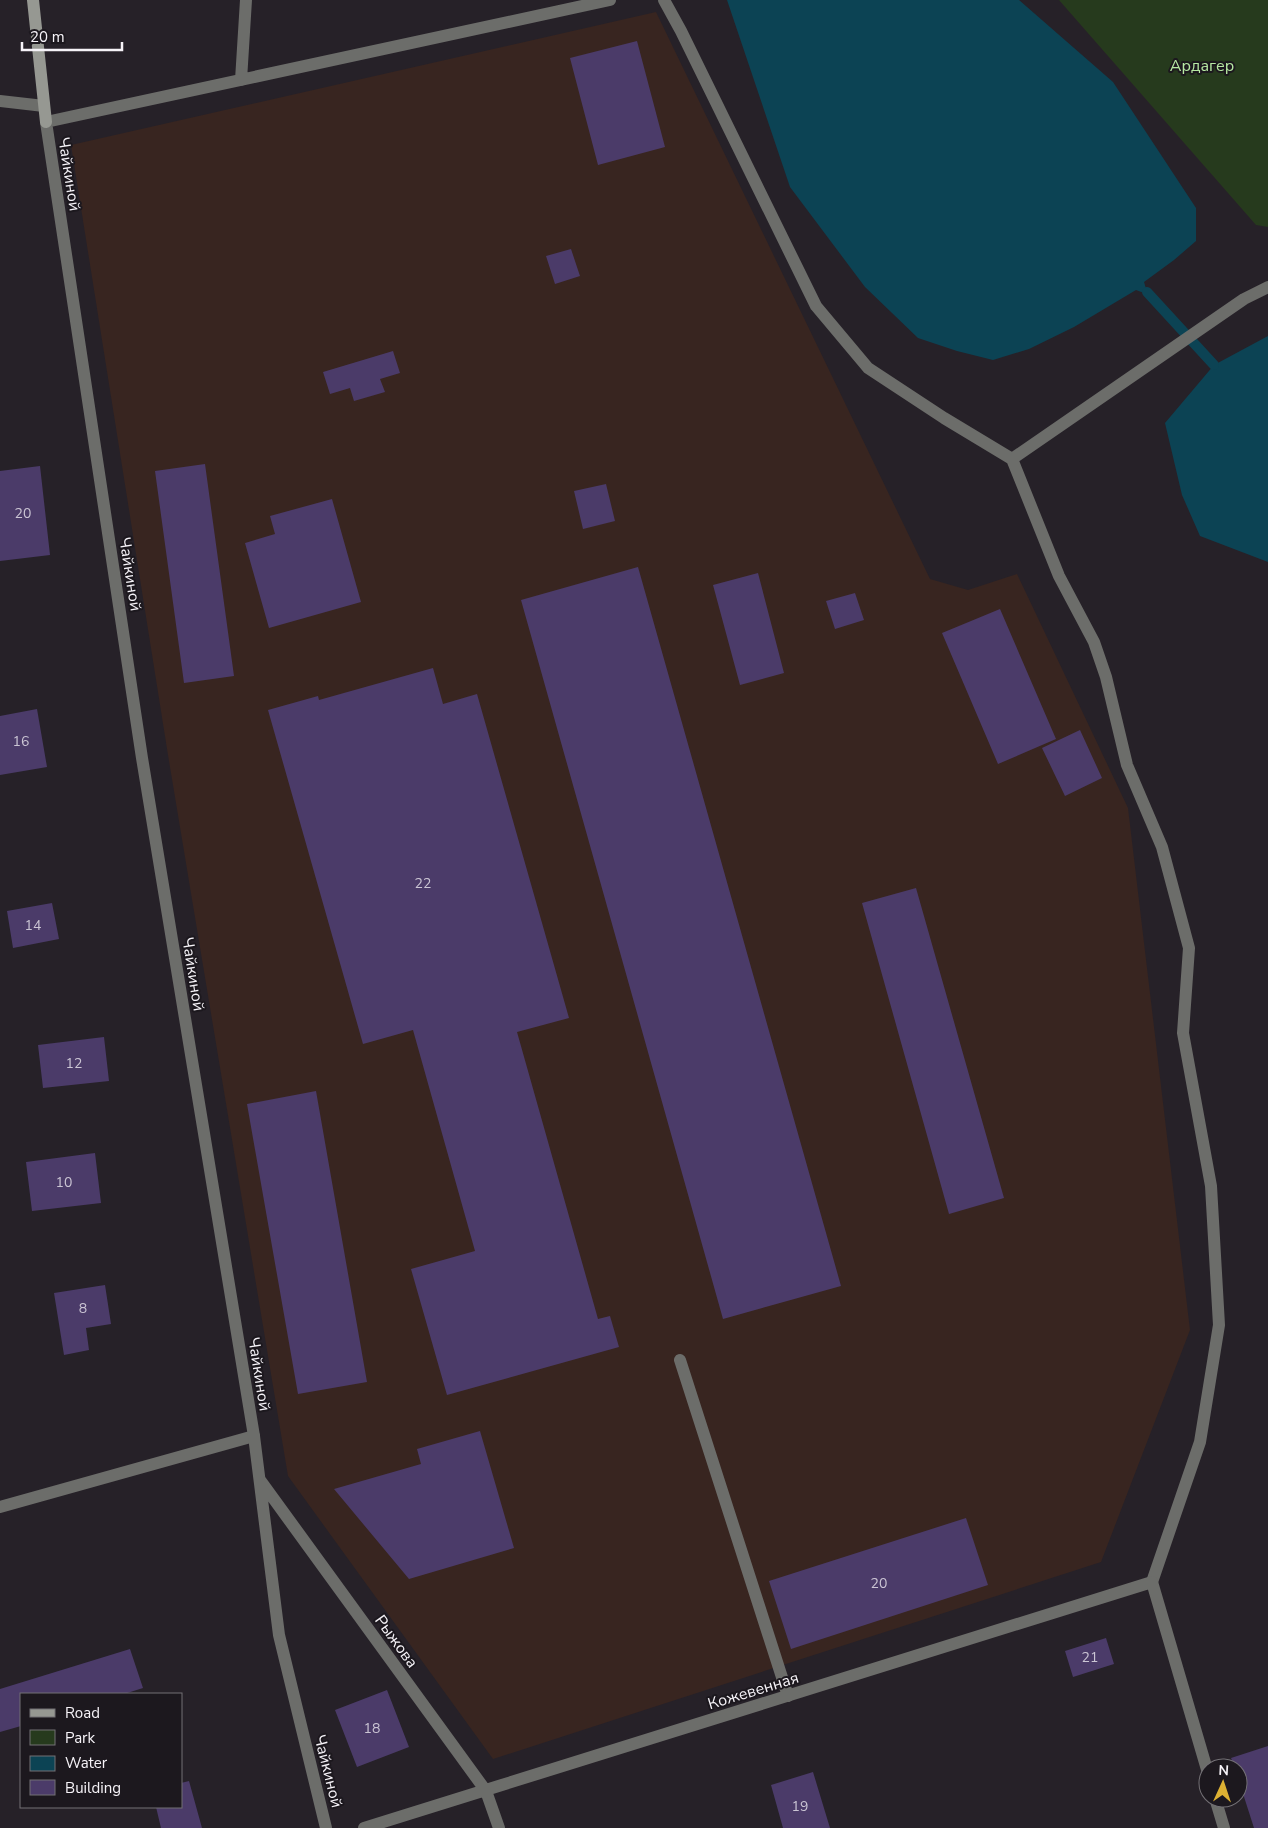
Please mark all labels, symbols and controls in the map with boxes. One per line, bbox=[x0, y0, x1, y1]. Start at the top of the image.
scale bar bbox=[22, 20, 122, 52]
text: 20 m bbox=[30, 27, 65, 47]
park label: Ардагер bbox=[1170, 55, 1234, 77]
street label: Чайкиной bbox=[52, 136, 86, 213]
house number: 20 bbox=[15, 504, 31, 523]
street label: Чайкиной bbox=[113, 536, 147, 613]
house number: 16 bbox=[13, 732, 29, 751]
house number: 22 bbox=[415, 874, 431, 893]
house number: 14 bbox=[25, 916, 41, 935]
street label: Чайкиной bbox=[176, 936, 210, 1013]
house number: 12 bbox=[66, 1054, 82, 1073]
house number: 10 bbox=[56, 1173, 72, 1192]
house number: 8 bbox=[79, 1299, 87, 1318]
street label: Чайкиной bbox=[242, 1336, 276, 1413]
house number: 20 bbox=[871, 1574, 887, 1593]
street label: Рыжова bbox=[369, 1611, 423, 1673]
house number: 21 bbox=[1082, 1648, 1098, 1667]
street label: Кожевенная bbox=[705, 1667, 801, 1715]
legend bbox=[20, 1693, 182, 1808]
text: Road bbox=[65, 1703, 100, 1723]
house number: 18 bbox=[364, 1719, 380, 1738]
text: Park bbox=[65, 1728, 95, 1748]
street label: Чайкиной bbox=[308, 1733, 348, 1810]
text: Water bbox=[65, 1753, 108, 1773]
north arrow bbox=[1198, 1758, 1248, 1808]
text: N bbox=[1218, 1761, 1229, 1780]
text: Building bbox=[65, 1778, 121, 1798]
house number: 19 bbox=[792, 1797, 808, 1816]

